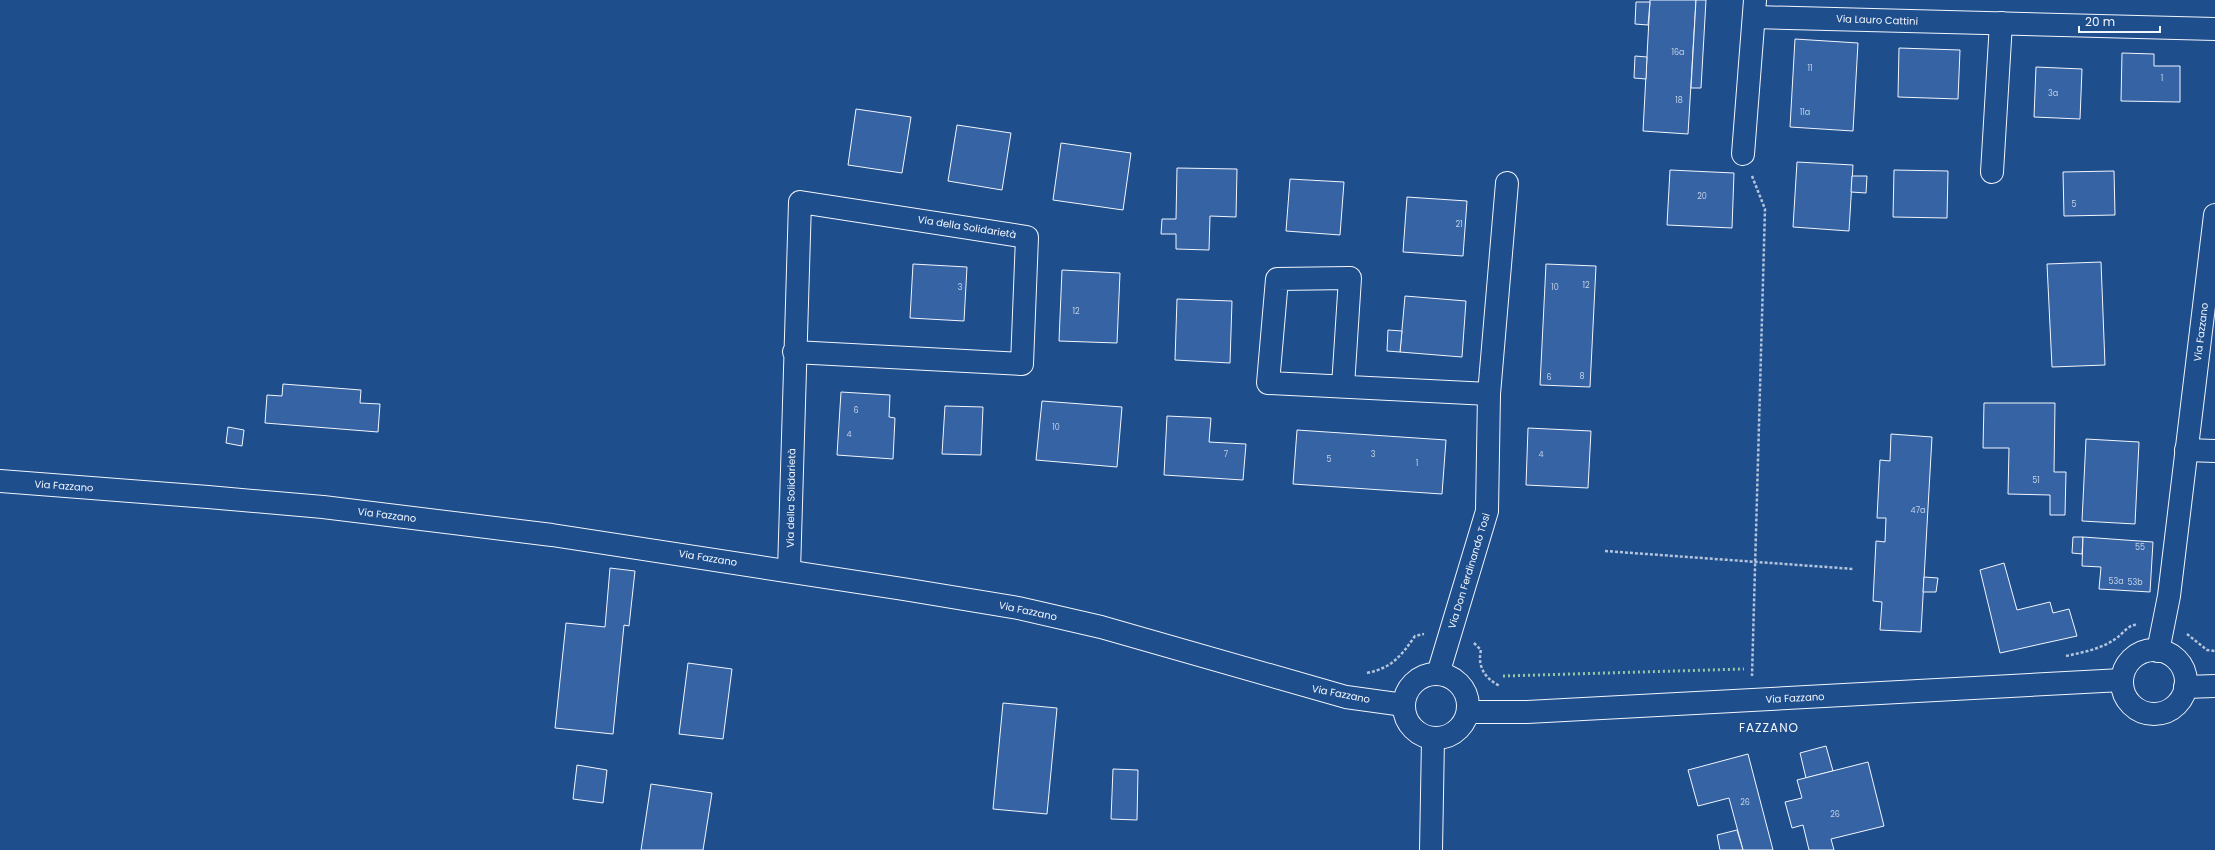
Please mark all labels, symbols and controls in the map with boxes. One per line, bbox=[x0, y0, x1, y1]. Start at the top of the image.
scale bar bbox=[2079, 8, 2160, 34]
street label: Via Lauro Cattini bbox=[1836, 11, 1918, 29]
text: 20 m bbox=[2085, 13, 2115, 30]
house number: 16a bbox=[1671, 47, 1685, 58]
house number: 11 bbox=[1807, 63, 1813, 74]
house number: 1 bbox=[2161, 73, 2163, 84]
house number: 3a bbox=[2048, 88, 2058, 99]
house number: 18 bbox=[1675, 95, 1683, 106]
house number: 11a bbox=[1800, 107, 1810, 118]
house number: 20 bbox=[1697, 191, 1707, 202]
house number: 5 bbox=[2071, 199, 2077, 210]
street label: Via della Solidarietà bbox=[917, 212, 1017, 242]
house number: 21 bbox=[1455, 219, 1463, 230]
house number: 12 bbox=[1582, 280, 1590, 291]
house number: 3 bbox=[958, 282, 963, 293]
house number: 10 bbox=[1551, 282, 1559, 293]
street label: Via Fazzano bbox=[2190, 302, 2212, 362]
house number: 12 bbox=[1072, 306, 1080, 317]
house number: 8 bbox=[1579, 371, 1585, 382]
house number: 6 bbox=[1546, 372, 1552, 383]
house number: 6 bbox=[853, 405, 859, 416]
house number: 10 bbox=[1052, 422, 1060, 433]
house number: 4 bbox=[846, 429, 852, 440]
street label: Via della Solidarietà bbox=[783, 448, 799, 548]
house number: 7 bbox=[1224, 449, 1229, 460]
house number: 3 bbox=[1371, 449, 1376, 460]
house number: 4 bbox=[1538, 449, 1544, 460]
house number: 5 bbox=[1326, 454, 1332, 465]
house number: 1 bbox=[1416, 458, 1418, 469]
house number: 51 bbox=[2032, 475, 2040, 486]
street label: Via Fazzano bbox=[34, 476, 94, 496]
street label: Via Fazzano bbox=[357, 504, 417, 526]
house number: 47a bbox=[1911, 505, 1925, 516]
street label: Via Don Ferdinando Tosi bbox=[1444, 511, 1494, 631]
house number: 55 bbox=[2135, 542, 2145, 553]
street label: Via Fazzano bbox=[678, 546, 738, 570]
house number: 53a bbox=[2108, 576, 2124, 587]
house number: 53b bbox=[2127, 577, 2143, 588]
street label: Via Fazzano bbox=[998, 598, 1058, 624]
street label: Via Fazzano bbox=[1311, 681, 1371, 707]
street label: Via Fazzano bbox=[1765, 689, 1825, 707]
district label: FAZZANO bbox=[1739, 719, 1799, 736]
house number: 26 bbox=[1740, 797, 1750, 808]
house number: 26 bbox=[1830, 809, 1840, 820]

